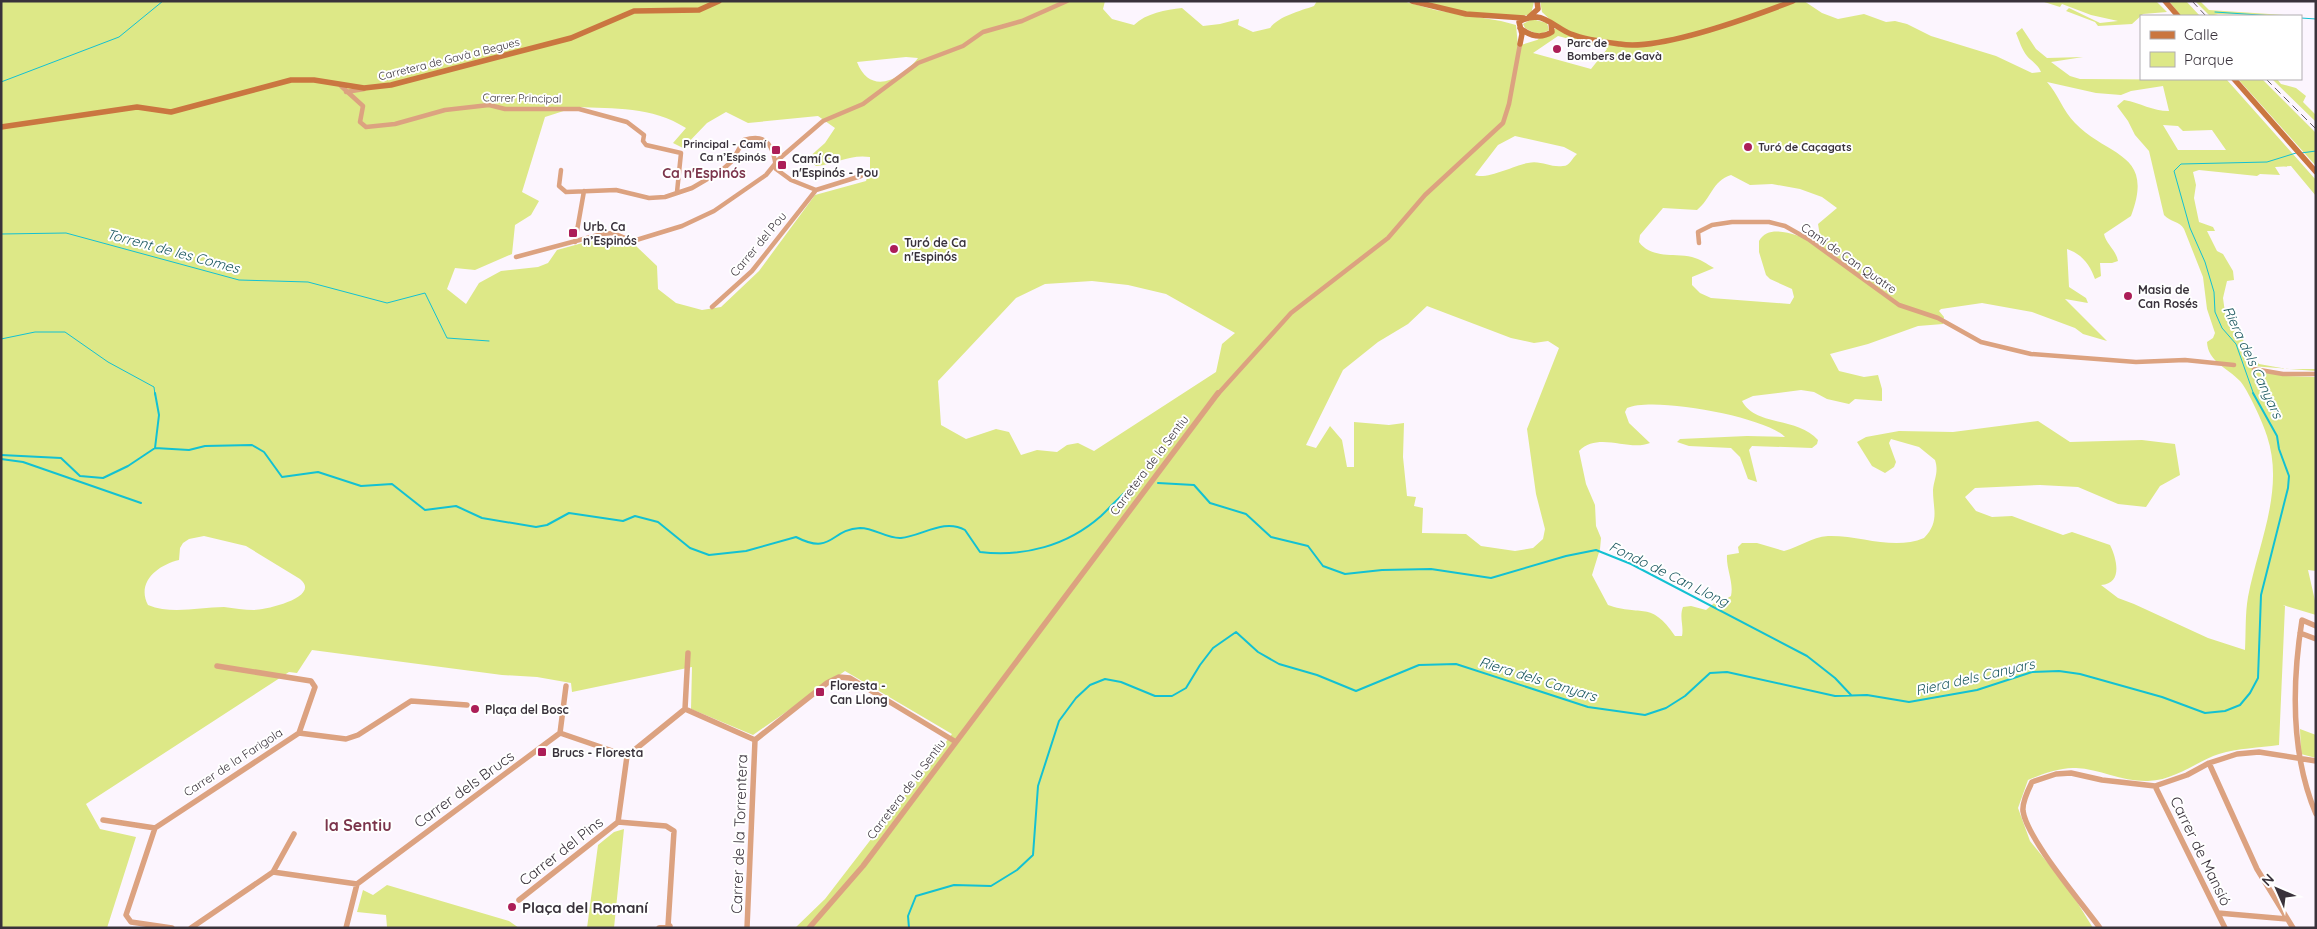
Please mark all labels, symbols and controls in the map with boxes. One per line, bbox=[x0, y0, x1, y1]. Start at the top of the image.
legend bbox=[2140, 15, 2302, 80]
text: Calle bbox=[2184, 25, 2218, 44]
street label: Carretera de Gavà a Begues bbox=[377, 35, 521, 83]
place label: Parc de Bombers de Gavà bbox=[1567, 36, 1662, 63]
marker: Parc de Bombers de Gavà bbox=[1551, 43, 1563, 55]
text: Parque bbox=[2184, 50, 2234, 69]
street label: Carrer Principal bbox=[482, 90, 562, 106]
place label: Principal - Camí Ca n’Espinós bbox=[683, 137, 766, 164]
place label: Turó de Caçagats bbox=[1758, 140, 1852, 154]
marker: Turó de Caçagats bbox=[1742, 141, 1754, 153]
marker: Principal - Camí Ca n’Espinós bbox=[770, 144, 782, 156]
place label: Camí Ca n'Espinós - Pou bbox=[792, 151, 878, 180]
marker: Camí Ca n'Espinós - Pou bbox=[776, 159, 788, 171]
district label: Ca n'Espinós bbox=[662, 164, 746, 182]
street label: Carrer del Pou bbox=[727, 209, 789, 279]
place label: Urb. Ca n’Espinós bbox=[583, 219, 637, 248]
street label: Camí de Can Quatre bbox=[1798, 219, 1900, 297]
water label: Torrent de les Comes bbox=[105, 225, 243, 278]
marker: Urb. Ca n’Espinós bbox=[567, 227, 579, 239]
place label: Turó de Ca n'Espinós bbox=[904, 235, 966, 264]
marker: Turó de Ca n'Espinós bbox=[888, 243, 900, 255]
place label: Masia de Can Rosés bbox=[2138, 282, 2198, 311]
marker: Masia de Can Rosés bbox=[2122, 290, 2134, 302]
water label: Riera dels Canyars bbox=[2219, 303, 2288, 422]
street label: Carretera de la Sentiu bbox=[1107, 412, 1191, 518]
water label: Fondo de Can Llong bbox=[1606, 537, 1733, 611]
water label: Riera dels Canyars bbox=[1477, 653, 1600, 706]
water label: Riera dels Canyars bbox=[1914, 654, 2038, 699]
place label: Floresta - Can Llong bbox=[830, 678, 888, 707]
marker: Floresta - Can Llong bbox=[814, 686, 826, 698]
place label: Plaça del Bosc bbox=[485, 702, 569, 717]
marker: Plaça del Bosc bbox=[469, 703, 481, 715]
street label: Carrer de la Farigola bbox=[181, 724, 285, 800]
street label: Carretera de la Sentiu bbox=[864, 736, 948, 842]
place label: Brucs - Floresta bbox=[552, 745, 643, 760]
street label: Carrer dels Brucs bbox=[410, 746, 518, 832]
marker: Brucs - Floresta bbox=[536, 746, 548, 758]
street label: Carrer de la Torrentera bbox=[727, 754, 751, 914]
street label: Carrer de Mansió bbox=[2166, 793, 2236, 909]
street label: Carrer del Pins bbox=[515, 812, 607, 890]
district label: la Sentiu bbox=[324, 815, 392, 835]
north arrow bbox=[2252, 864, 2302, 914]
text: N bbox=[2258, 870, 2278, 890]
place label: Plaça del Romaní bbox=[522, 898, 648, 917]
marker: Plaça del Romaní bbox=[506, 901, 518, 913]

